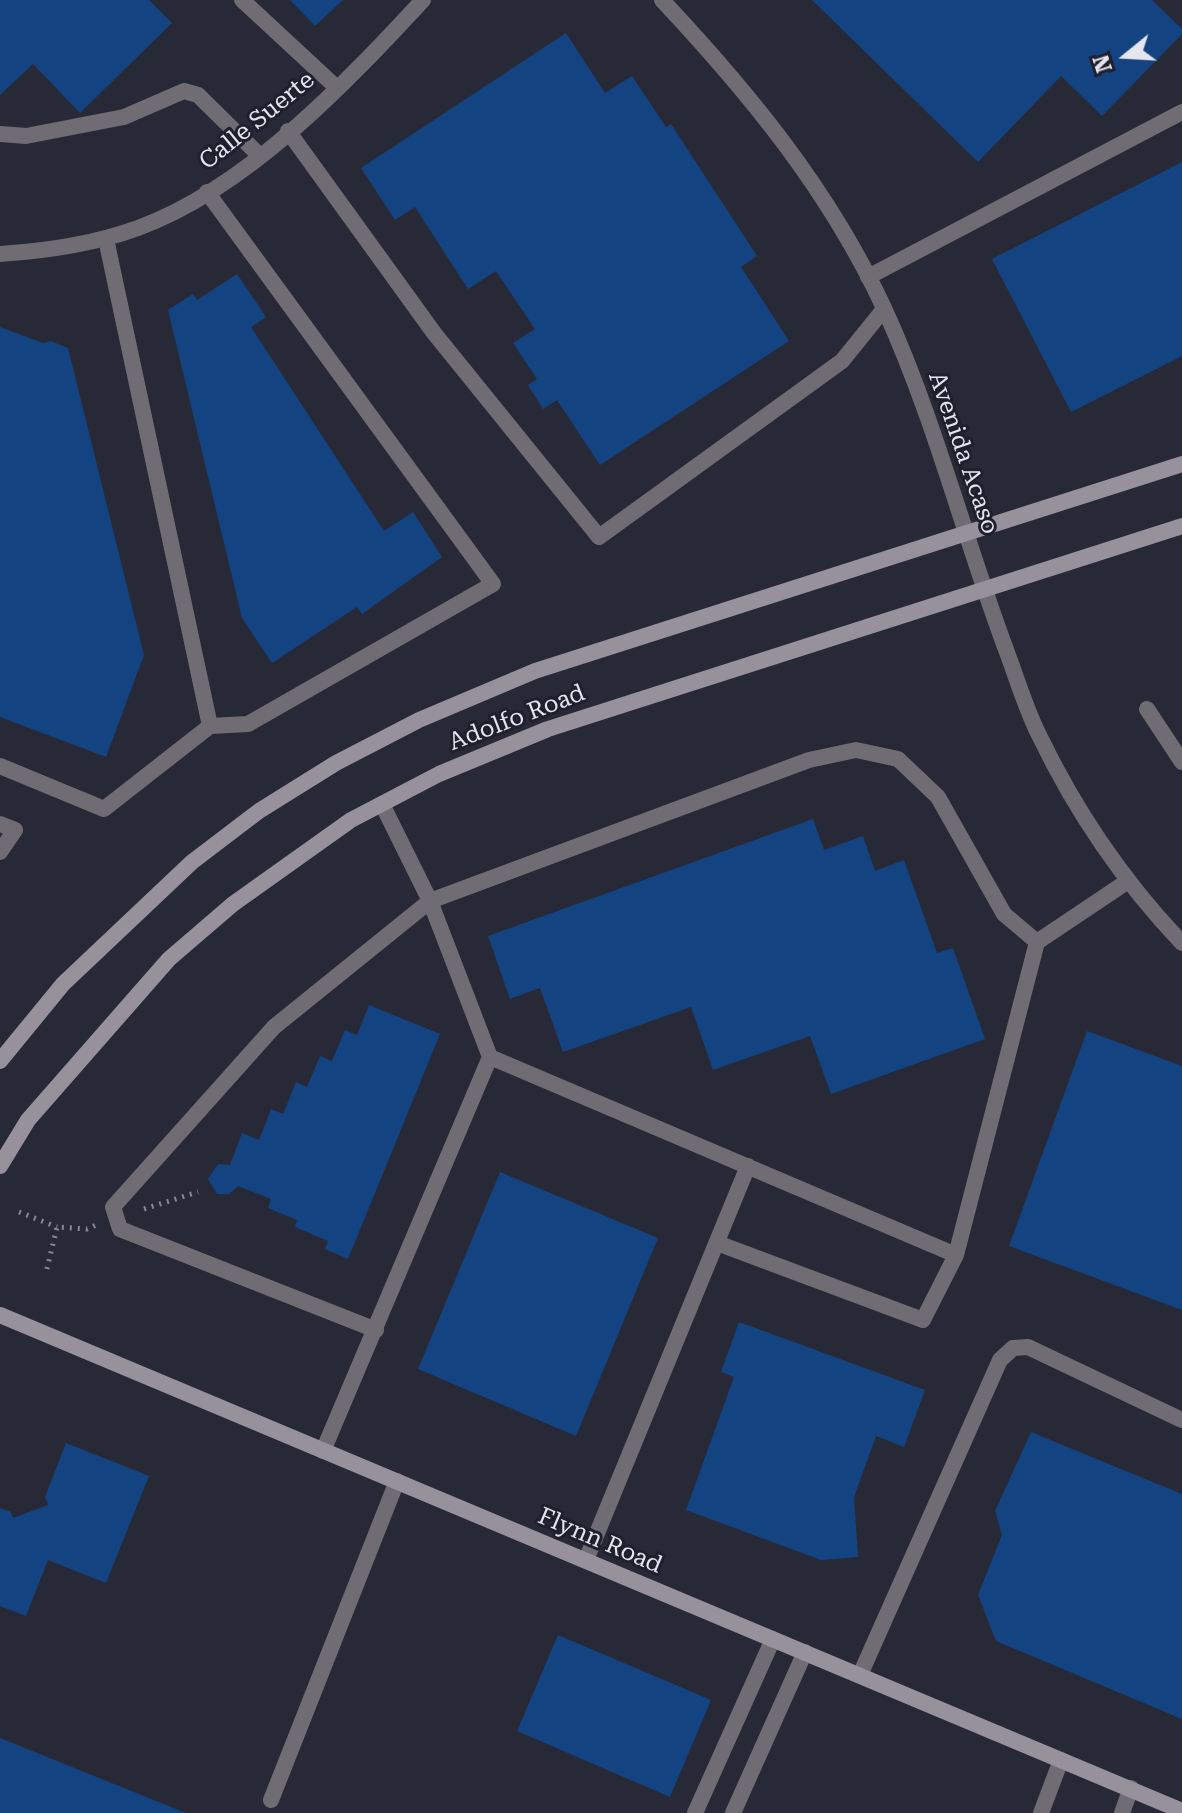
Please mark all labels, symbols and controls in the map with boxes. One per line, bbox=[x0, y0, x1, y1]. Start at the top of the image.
north arrow bbox=[1086, 16, 1166, 96]
text: N bbox=[1088, 52, 1117, 76]
street label: Calle Suerte bbox=[194, 66, 320, 176]
street label: Avenida Acaso bbox=[922, 368, 1004, 538]
street label: Adolfo Road bbox=[445, 679, 589, 757]
street label: Flynn Road bbox=[534, 1502, 666, 1580]

